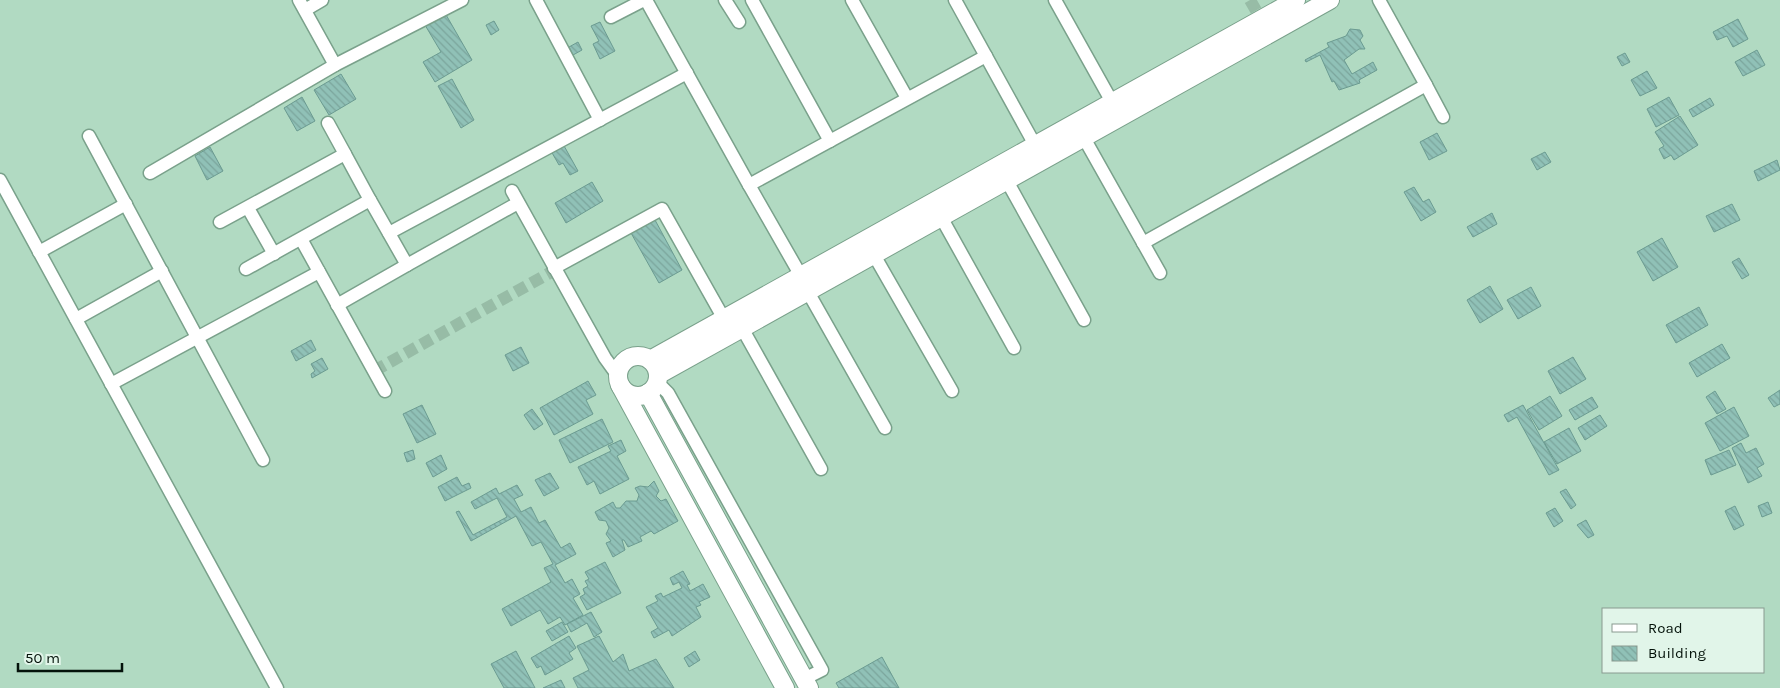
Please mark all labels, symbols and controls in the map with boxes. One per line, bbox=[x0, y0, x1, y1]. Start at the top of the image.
legend bbox=[1602, 608, 1765, 673]
text: Road bbox=[1648, 619, 1683, 637]
scale bar bbox=[18, 640, 121, 672]
text: Building bbox=[1648, 644, 1706, 662]
text: 50 m bbox=[25, 649, 60, 667]

